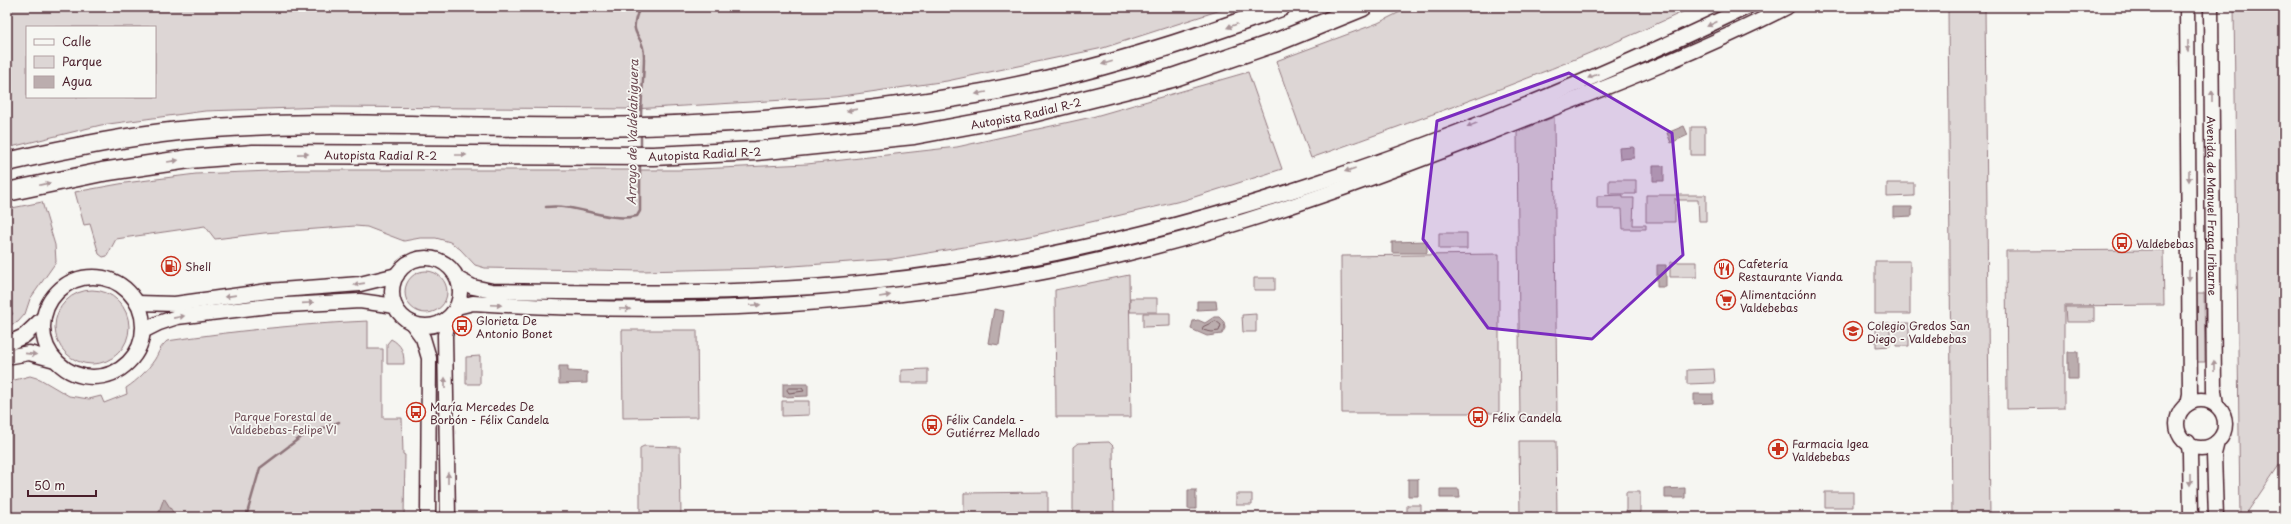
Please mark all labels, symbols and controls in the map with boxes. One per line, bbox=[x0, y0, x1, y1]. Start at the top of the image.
one-way arrow bbox=[1706, 21, 1717, 27]
one-way arrow bbox=[1225, 23, 1237, 29]
legend bbox=[26, 26, 156, 98]
text: Calle bbox=[62, 32, 92, 50]
one-way arrow bbox=[2185, 40, 2191, 53]
text: Parque bbox=[62, 52, 102, 70]
water label: Arroyo de Valdelahiguera bbox=[622, 58, 642, 205]
one-way arrow bbox=[1101, 60, 1113, 66]
text: Agua bbox=[62, 72, 93, 90]
one-way arrow bbox=[1587, 73, 1599, 80]
one-way arrow bbox=[2209, 89, 2215, 102]
one-way arrow bbox=[975, 90, 987, 96]
street label: Autopista Radial R-2 bbox=[969, 93, 1083, 133]
one-way arrow bbox=[846, 107, 858, 114]
street label: Avenida de Manuel Fraga Iribarne bbox=[2203, 116, 2222, 296]
one-way arrow bbox=[1466, 123, 1478, 129]
street label: Autopista Radial R-2 bbox=[648, 142, 762, 165]
street label: Autopista Radial R-2 bbox=[324, 146, 437, 163]
one-way arrow bbox=[297, 151, 310, 157]
one-way arrow bbox=[455, 152, 468, 158]
one-way arrow bbox=[167, 158, 179, 164]
one-way arrow bbox=[1344, 167, 1356, 173]
one-way arrow bbox=[2186, 170, 2192, 183]
one-way arrow bbox=[39, 180, 51, 186]
bus stop icon: Valdebebas bbox=[2111, 232, 2133, 254]
place label: Valdebebas bbox=[2136, 235, 2194, 252]
fuel station icon: Shell bbox=[160, 255, 182, 277]
place label: Cafetería Restaurante Vianda bbox=[1738, 255, 1843, 285]
place label: Shell bbox=[185, 258, 211, 275]
restaurant icon: Cafetería Restaurante Vianda bbox=[1713, 258, 1735, 280]
one-way arrow bbox=[2186, 269, 2192, 282]
one-way arrow bbox=[353, 281, 365, 287]
place label: Alimentaciónn Valdebebas bbox=[1740, 286, 1816, 316]
supermarket icon: Alimentaciónn Valdebebas bbox=[1715, 289, 1737, 311]
one-way arrow bbox=[224, 293, 236, 300]
one-way arrow bbox=[879, 293, 891, 299]
one-way arrow bbox=[302, 299, 314, 306]
one-way arrow bbox=[490, 301, 502, 308]
one-way arrow bbox=[749, 302, 761, 309]
one-way arrow bbox=[619, 306, 632, 312]
place label: Glorieta De Antonio Bonet bbox=[476, 312, 553, 342]
one-way arrow bbox=[173, 314, 185, 320]
bus stop icon: Glorieta De Antonio Bonet bbox=[451, 315, 473, 337]
place label: Colegio Gredos San Diego - Valdebebas bbox=[1867, 317, 1970, 347]
school or university icon: Colegio Gredos San Diego - Valdebebas bbox=[1842, 320, 1864, 342]
one-way arrow bbox=[25, 351, 37, 358]
one-way arrow bbox=[2210, 360, 2217, 372]
one-way arrow bbox=[442, 376, 448, 389]
place label: María Mercedes De Borbón - Félix Candela bbox=[430, 398, 549, 428]
bus stop icon: María Mercedes De Borbón - Félix Candela bbox=[405, 401, 427, 423]
bus stop icon: Félix Candela bbox=[1467, 406, 1489, 428]
park label: Parque Forestal de Valdebebas-Felipe VI bbox=[229, 408, 337, 438]
place label: Félix Candela bbox=[1492, 409, 1562, 426]
place label: Félix Candela - Gutiérrez Mellado bbox=[946, 411, 1040, 441]
bus stop icon: Félix Candela - Gutiérrez Mellado bbox=[921, 414, 943, 436]
place label: Farmacia Igea Valdebebas bbox=[1792, 435, 1869, 465]
pharmacy icon: Farmacia Igea Valdebebas bbox=[1767, 438, 1789, 460]
one-way arrow bbox=[445, 471, 451, 484]
scale bar bbox=[28, 472, 96, 498]
one-way arrow bbox=[2187, 474, 2193, 487]
text: 50 m bbox=[34, 476, 65, 494]

